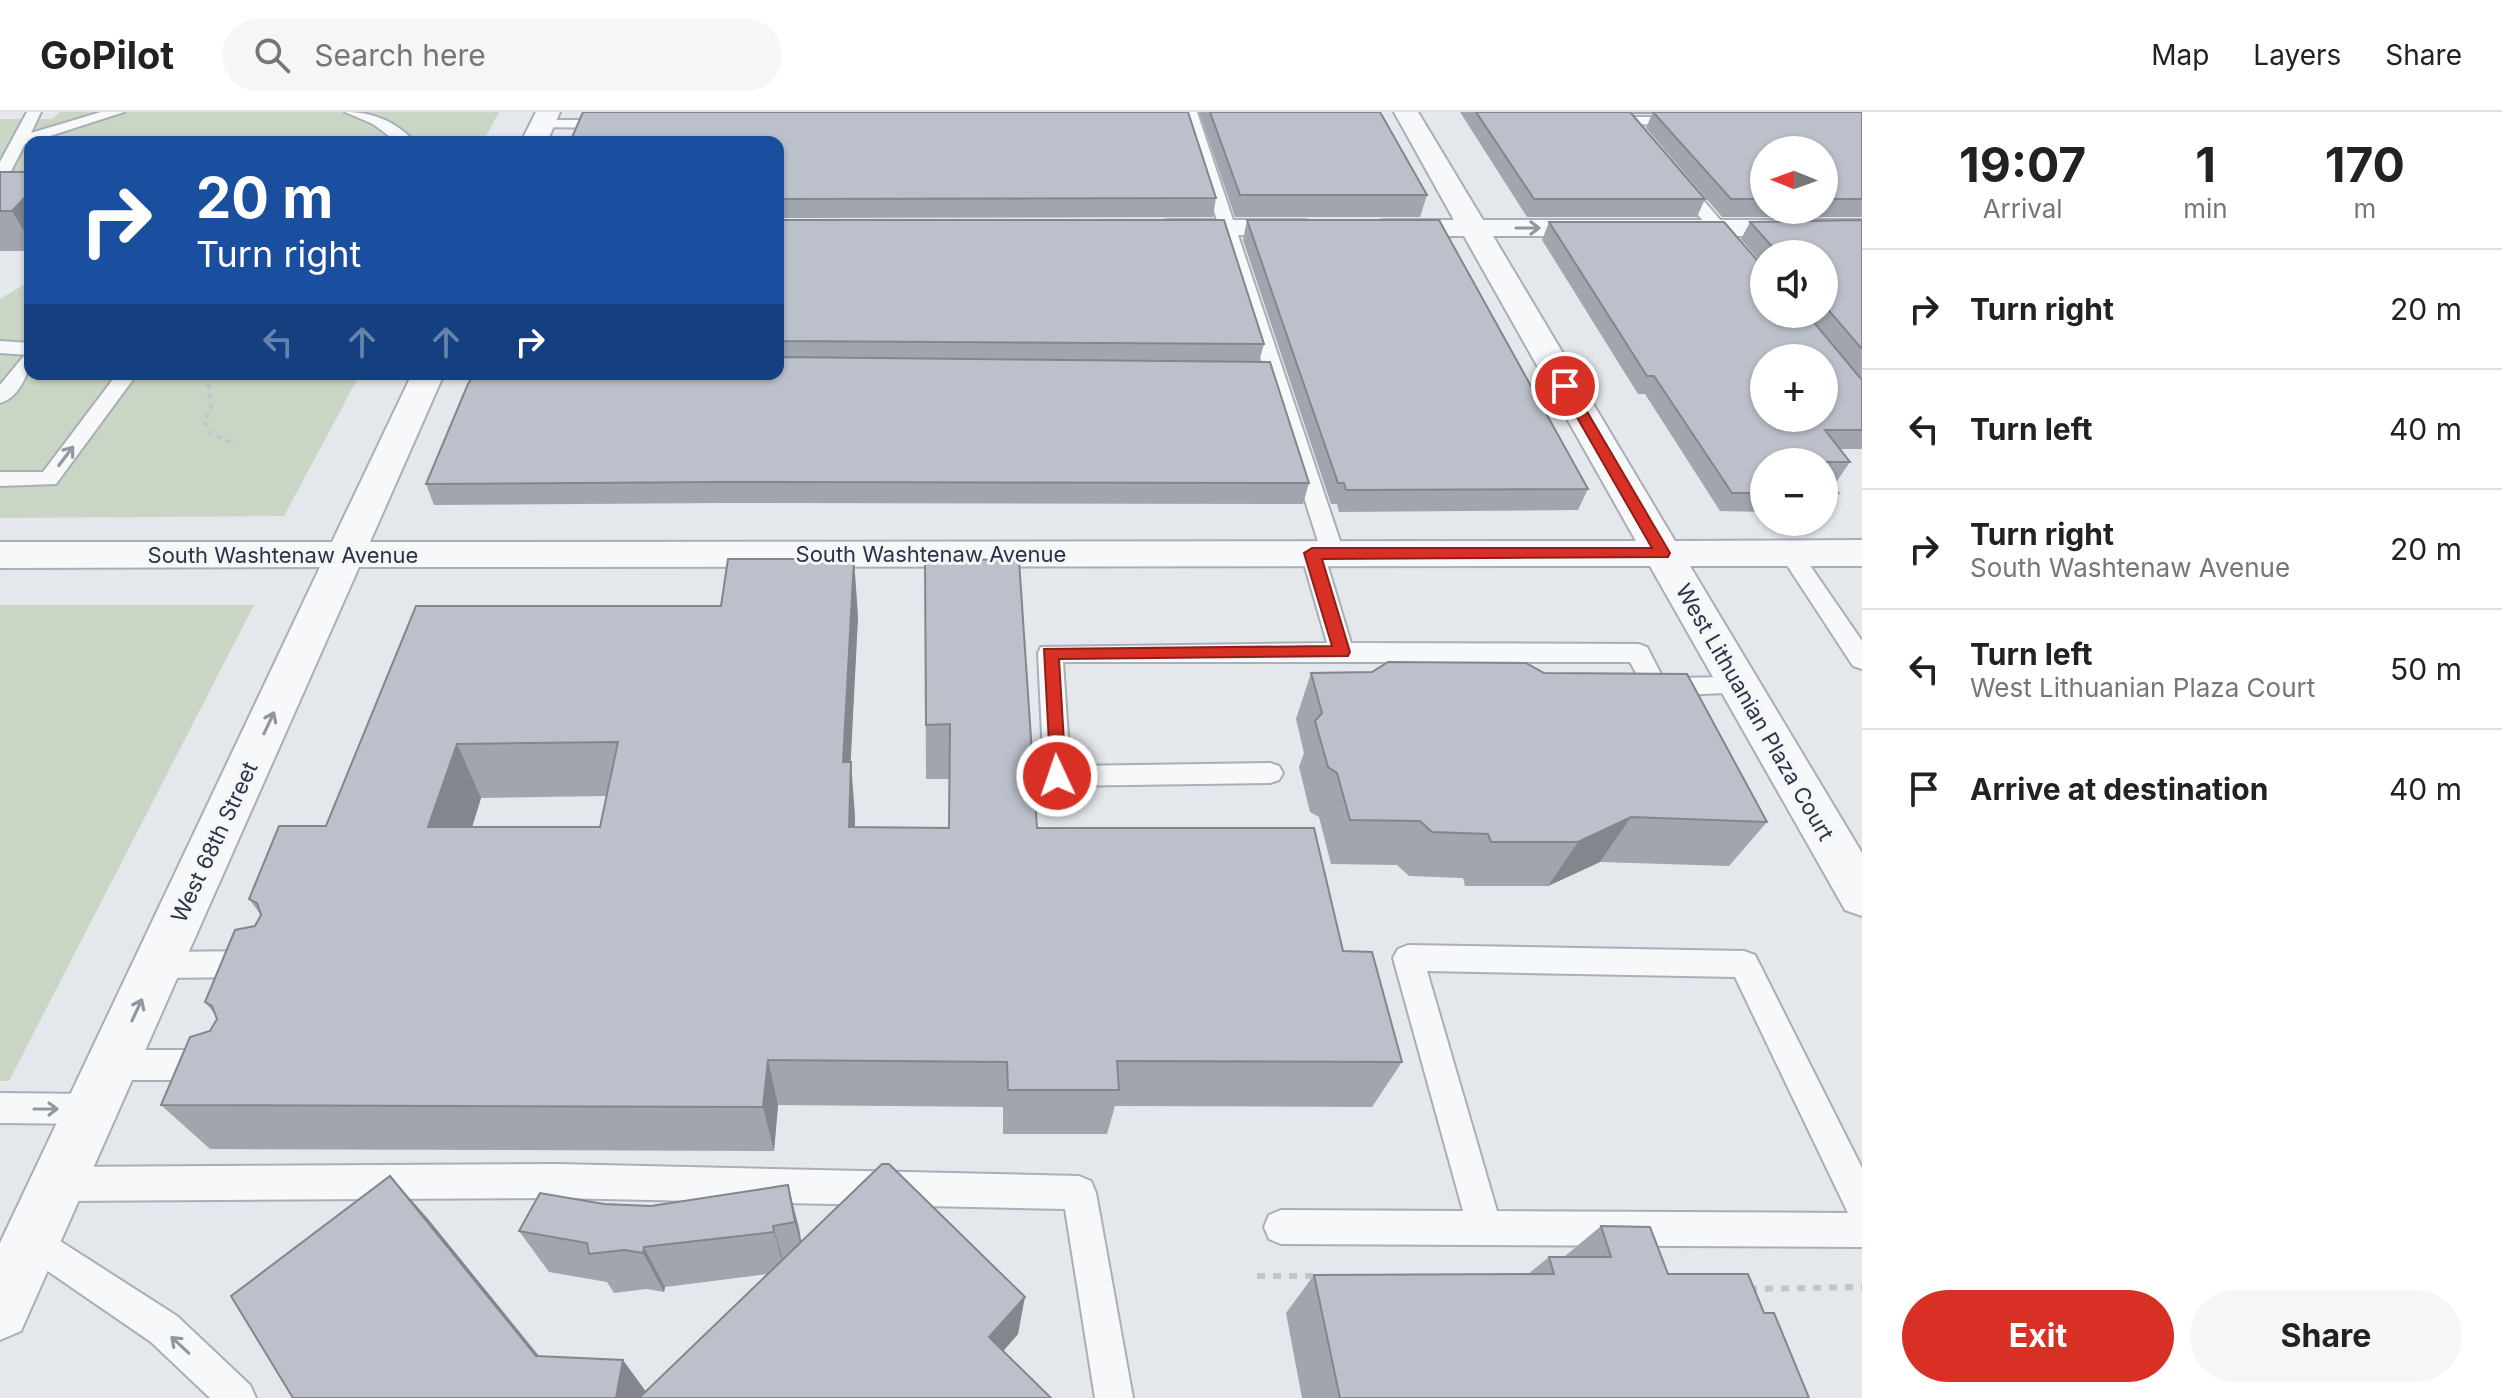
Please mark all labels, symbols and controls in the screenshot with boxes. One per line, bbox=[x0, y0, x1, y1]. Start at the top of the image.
search box bbox=[222, 19, 782, 91]
text: GoPilot bbox=[40, 32, 174, 78]
icon: search bbox=[250, 33, 294, 77]
text: Search here bbox=[314, 37, 486, 73]
text: Map bbox=[2151, 38, 2209, 72]
text: Layers bbox=[2253, 38, 2341, 72]
text: Share bbox=[2385, 38, 2462, 72]
text: 19:07 bbox=[1959, 135, 2086, 194]
text: 1 bbox=[2195, 135, 2216, 194]
text: 170 bbox=[2325, 135, 2405, 194]
north arrow bbox=[1750, 136, 1838, 224]
map controls bbox=[1750, 136, 1838, 536]
text: 20 m bbox=[196, 164, 333, 232]
icon: right bbox=[64, 168, 168, 272]
text: Arrival bbox=[1983, 193, 2063, 224]
text: min bbox=[2183, 193, 2228, 224]
text: m bbox=[2353, 193, 2376, 224]
one-way arrow bbox=[1514, 220, 1541, 236]
text: Turn right bbox=[196, 232, 361, 276]
button: sound bbox=[1750, 240, 1838, 328]
icon: right bbox=[1902, 287, 1946, 331]
text: Turn right bbox=[1970, 291, 2114, 327]
text: 20 m bbox=[2390, 291, 2462, 327]
icon: left bbox=[256, 320, 300, 364]
icon: ahead bbox=[340, 320, 384, 364]
icon: ahead bbox=[424, 320, 468, 364]
icon: right bbox=[508, 320, 552, 364]
button: + bbox=[1750, 344, 1838, 432]
pin bbox=[1531, 352, 1599, 420]
icon: arrive bbox=[1543, 364, 1587, 408]
icon: left bbox=[1902, 407, 1946, 451]
text: Turn left bbox=[1970, 411, 2092, 447]
text: 40 m bbox=[2389, 411, 2462, 447]
one-way arrow bbox=[58, 446, 75, 467]
button: − bbox=[1750, 448, 1838, 536]
text: Turn right bbox=[1970, 516, 2114, 552]
icon: right bbox=[1902, 527, 1946, 571]
text: 20 m bbox=[2390, 531, 2462, 567]
street label: South Washtenaw Avenue bbox=[796, 541, 1066, 567]
street label: South Washtenaw Avenue bbox=[148, 542, 418, 568]
text: South Washtenaw Avenue bbox=[1970, 552, 2290, 583]
street label: West Lithuanian Plaza Court bbox=[1671, 579, 1839, 845]
text: Turn left bbox=[1970, 636, 2092, 672]
icon: left bbox=[1902, 647, 1946, 691]
text: 50 m bbox=[2390, 651, 2462, 687]
text: West Lithuanian Plaza Court bbox=[1970, 672, 2315, 703]
one-way arrow bbox=[262, 711, 277, 735]
position arrow bbox=[1015, 734, 1099, 818]
street label: West 68th Street bbox=[165, 758, 263, 926]
icon: arrive bbox=[1902, 767, 1946, 811]
text: Arrive at destination bbox=[1970, 771, 2268, 807]
text: 40 m bbox=[2389, 771, 2462, 807]
one-way arrow bbox=[130, 998, 145, 1022]
one-way arrow bbox=[32, 1101, 59, 1116]
button: Exit bbox=[1902, 1290, 2174, 1382]
button: Share bbox=[2190, 1290, 2462, 1382]
one-way arrow bbox=[171, 1336, 191, 1354]

